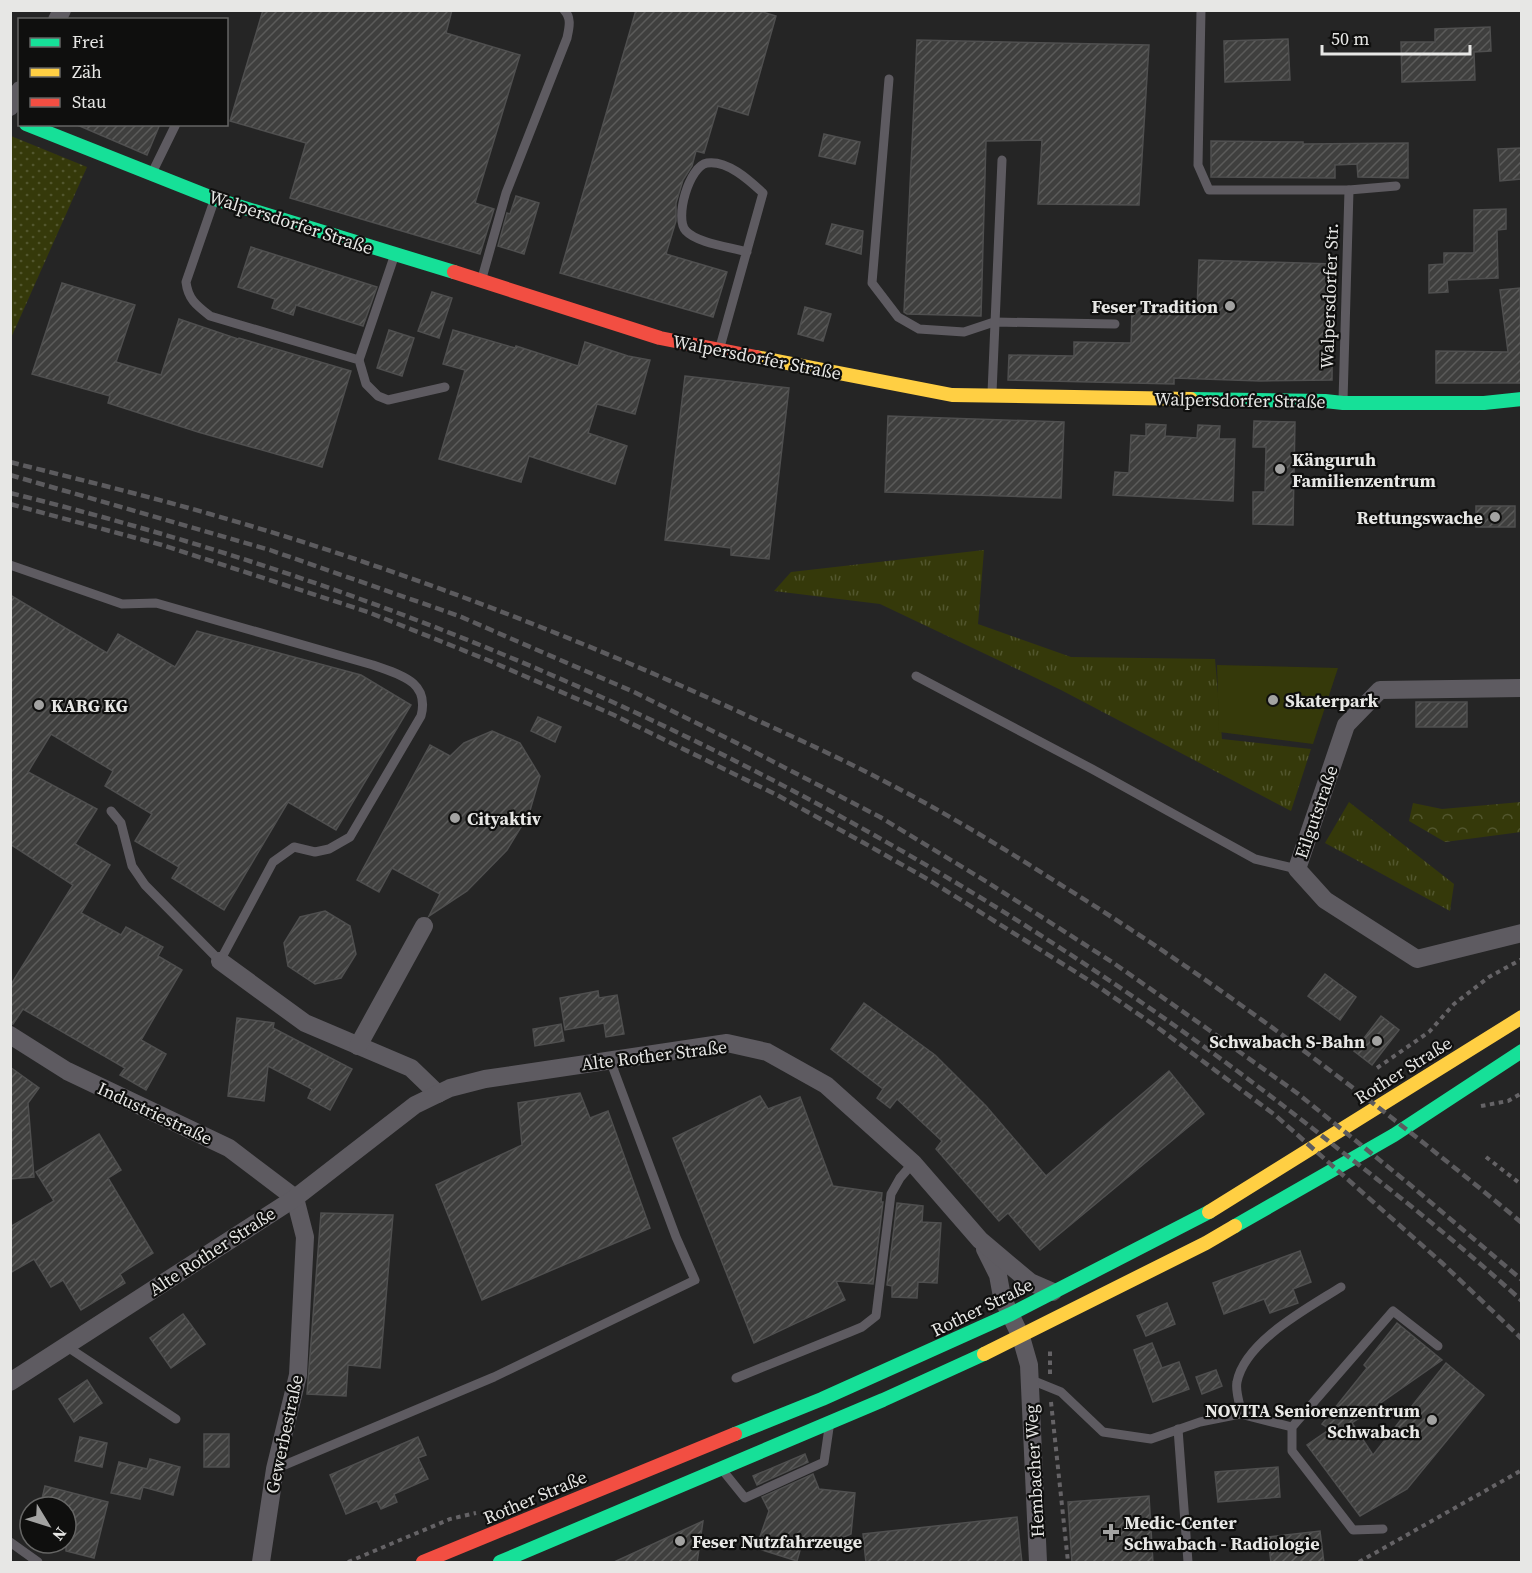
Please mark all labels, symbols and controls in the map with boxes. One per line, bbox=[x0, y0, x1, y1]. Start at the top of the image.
legend bbox=[18, 18, 228, 126]
scale bar bbox=[1322, 18, 1470, 56]
text: 50 m bbox=[1331, 26, 1369, 51]
text: Frei bbox=[72, 29, 104, 54]
text: Zäh bbox=[72, 59, 102, 84]
text: Stau bbox=[72, 89, 107, 114]
street label: Walpersdorfer Straße bbox=[206, 184, 376, 260]
street label: Walpersdorfer Str. bbox=[1314, 223, 1344, 369]
place label: Feser Tradition bbox=[1091, 294, 1218, 319]
marker: Feser Tradition bbox=[1223, 299, 1237, 313]
street label: Walpersdorfer Straße bbox=[671, 328, 843, 386]
street label: Walpersdorfer Straße bbox=[1154, 386, 1326, 414]
place label: Känguruh Familienzentrum bbox=[1292, 447, 1436, 493]
marker: Känguruh Familienzentrum bbox=[1273, 462, 1287, 476]
place label: Rettungswache bbox=[1357, 505, 1483, 530]
marker: Rettungswache bbox=[1488, 510, 1502, 524]
place label: Skaterpark bbox=[1285, 688, 1378, 713]
place label: KARG KG bbox=[51, 693, 128, 718]
marker: Skaterpark bbox=[1266, 693, 1280, 707]
marker: KARG KG bbox=[32, 698, 46, 712]
street label: Eilgutstraße bbox=[1288, 762, 1344, 862]
place label: Cityaktiv bbox=[467, 806, 542, 831]
marker: Cityaktiv bbox=[448, 811, 462, 825]
place label: Schwabach S-Bahn bbox=[1209, 1029, 1365, 1054]
street label: Rother Straße bbox=[1350, 1030, 1456, 1110]
street label: Alte Rother Straße bbox=[580, 1034, 728, 1076]
marker: Schwabach S-Bahn bbox=[1370, 1034, 1384, 1048]
street label: Industriestraße bbox=[94, 1075, 216, 1151]
street label: Alte Rother Straße bbox=[144, 1201, 280, 1301]
street label: Rother Straße bbox=[927, 1272, 1037, 1342]
street label: Gewerbestraße bbox=[259, 1372, 309, 1496]
place label: NOVITA Seniorenzentrum Schwabach bbox=[1205, 1398, 1420, 1444]
street label: Hembacher Weg bbox=[1018, 1404, 1050, 1538]
marker: NOVITA Seniorenzentrum Schwabach bbox=[1425, 1413, 1439, 1427]
street label: Rother Straße bbox=[479, 1464, 591, 1530]
north arrow bbox=[18, 1495, 78, 1555]
place label: Medic-Center Schwabach - Radiologie bbox=[1124, 1510, 1320, 1556]
text: N bbox=[47, 1523, 72, 1546]
marker: Medic-Center Schwabach - Radiologie bbox=[1102, 1523, 1120, 1541]
place label: Feser Nutzfahrzeuge bbox=[692, 1529, 862, 1554]
marker: Feser Nutzfahrzeuge bbox=[673, 1534, 687, 1548]

